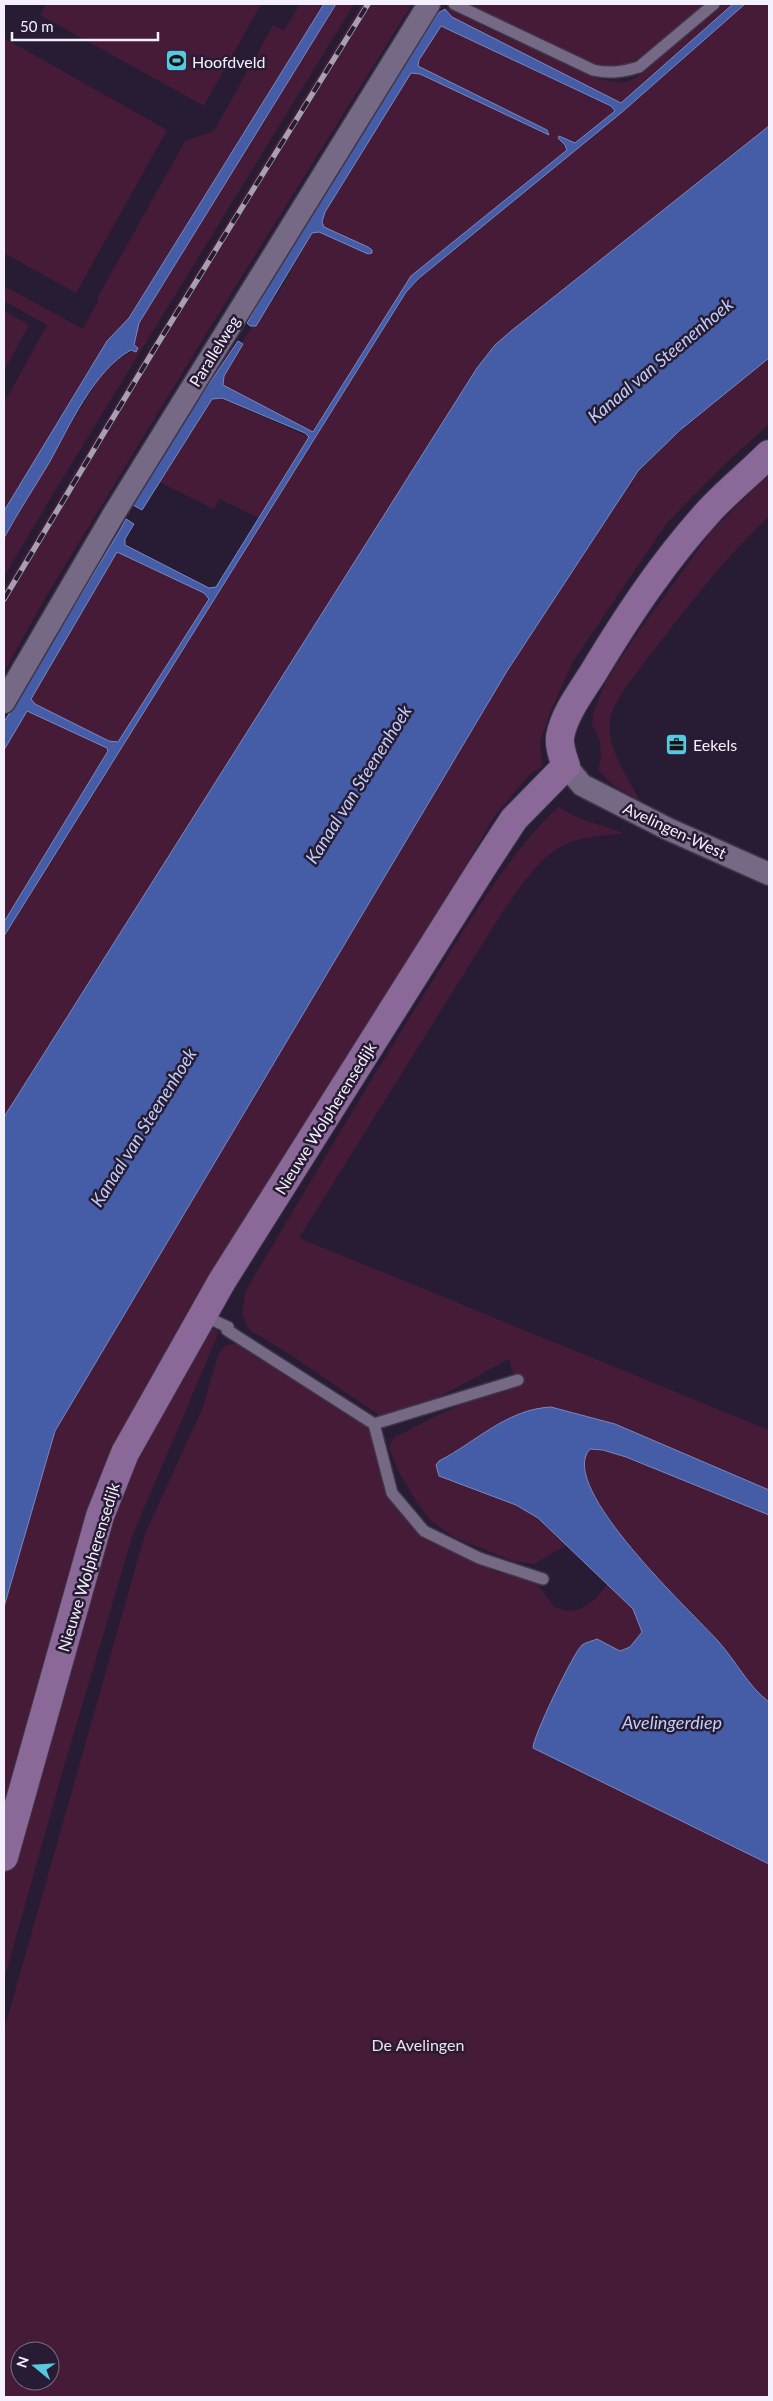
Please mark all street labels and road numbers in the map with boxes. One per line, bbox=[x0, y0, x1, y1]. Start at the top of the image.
street label: Parallelweg bbox=[185, 312, 243, 390]
street label: Avelingen-West bbox=[621, 798, 730, 862]
street label: Nieuwe Wolpherensedijk bbox=[270, 1038, 380, 1198]
street label: Nieuwe Wolpherensedijk bbox=[53, 1479, 123, 1654]

